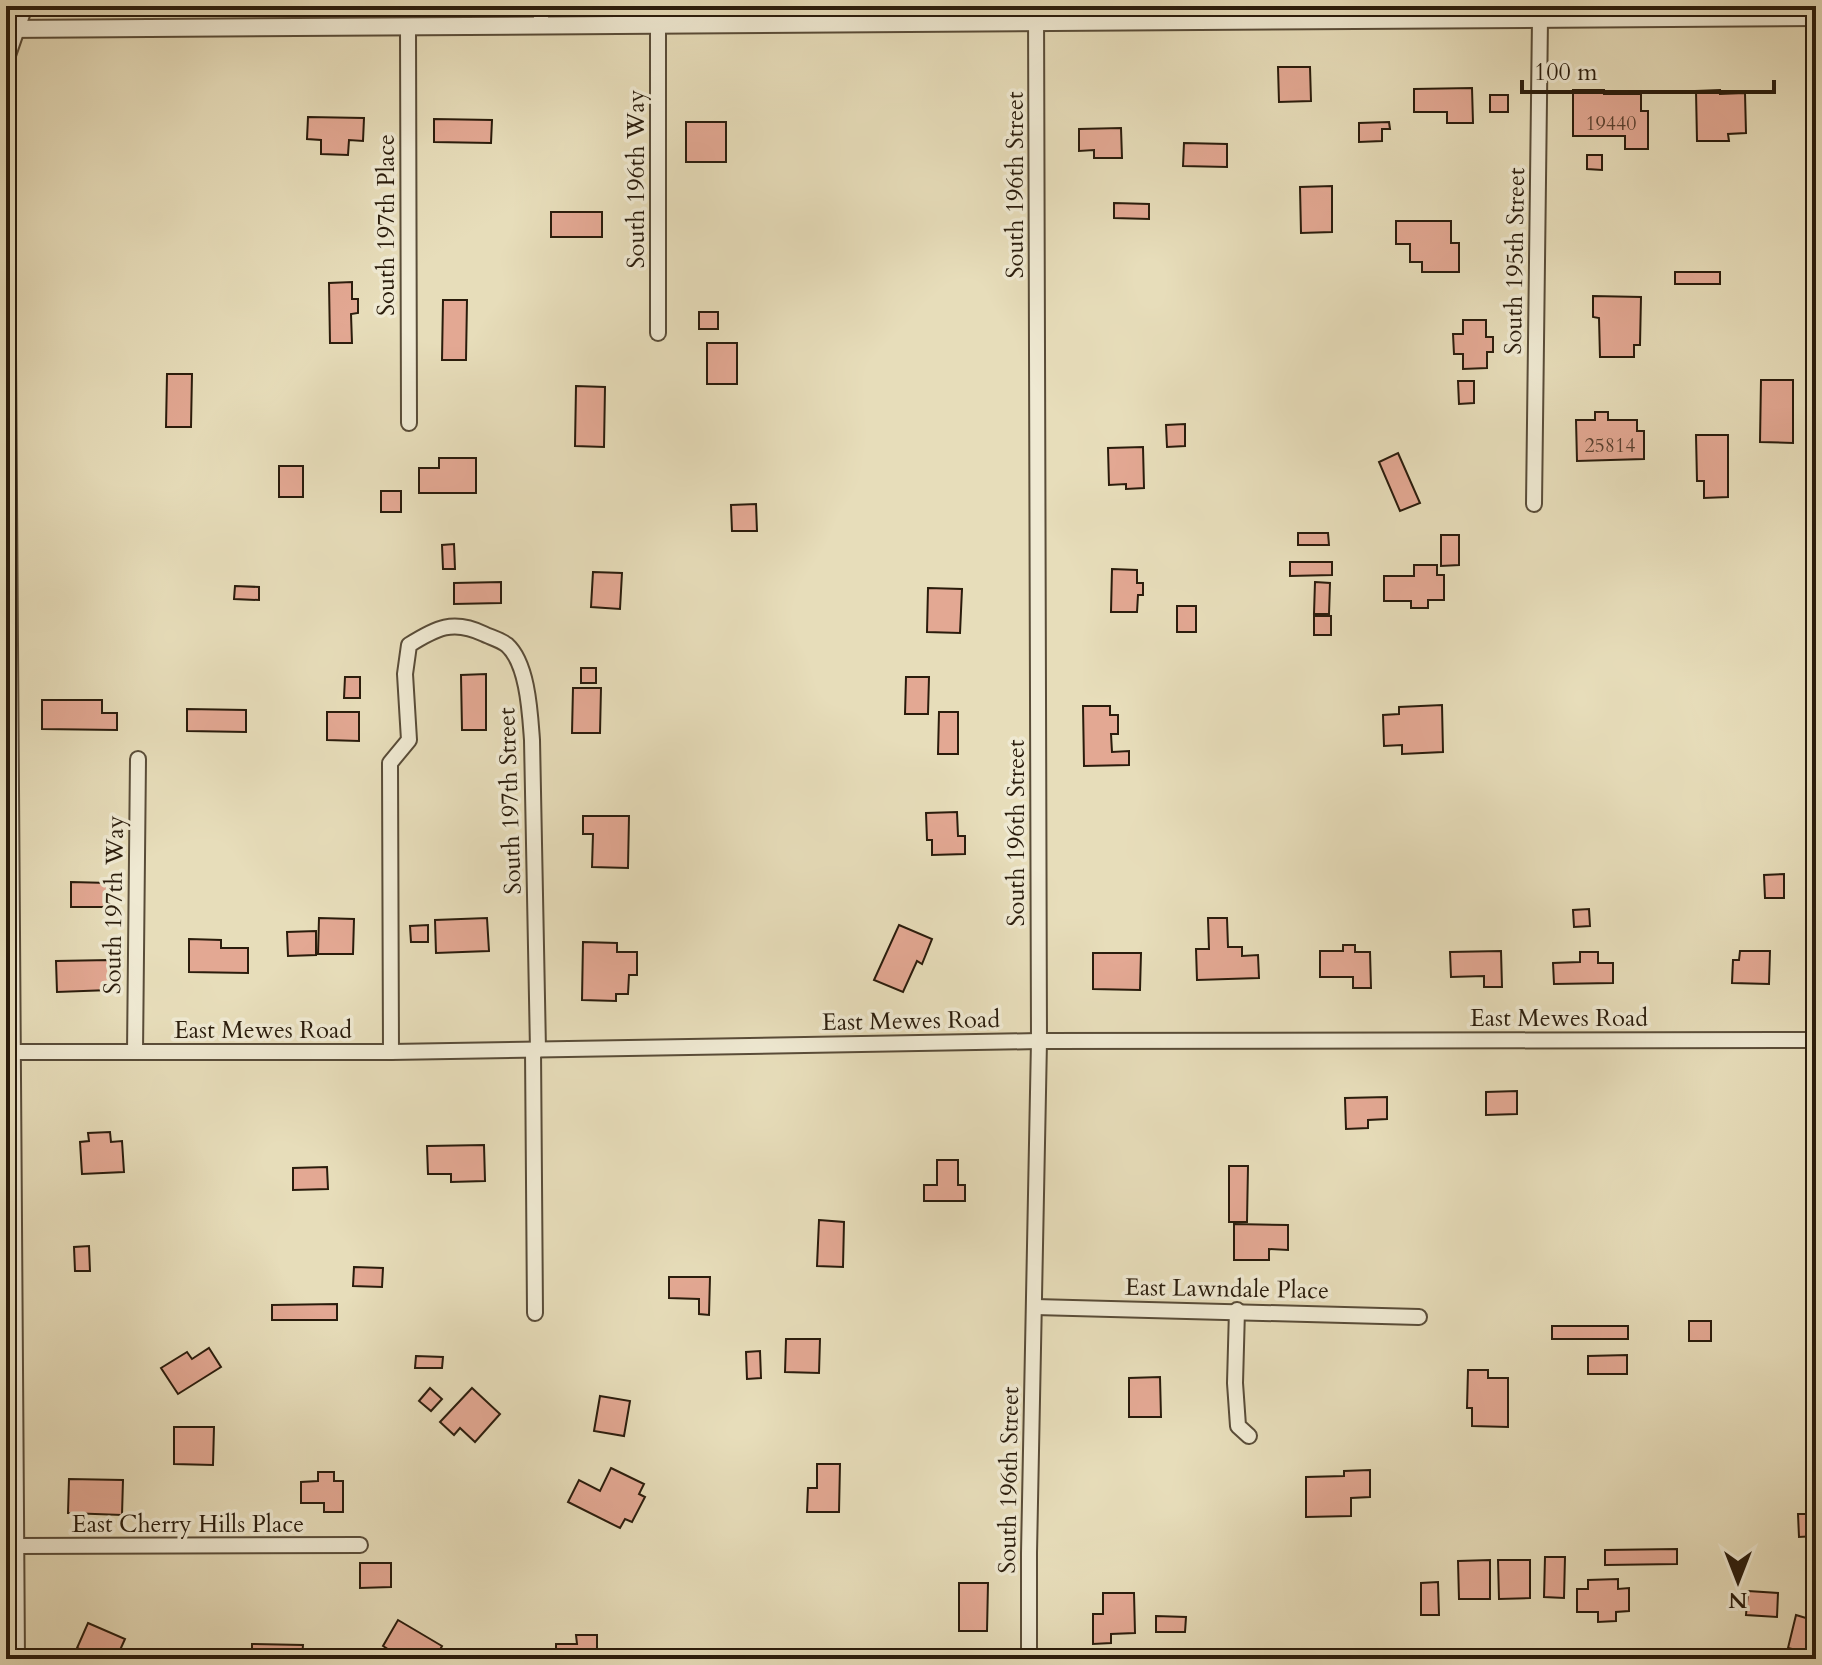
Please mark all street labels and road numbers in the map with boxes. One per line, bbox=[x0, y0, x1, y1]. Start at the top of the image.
street label: South 196th Way bbox=[620, 89, 653, 269]
street label: South 196th Street bbox=[999, 91, 1032, 279]
street label: South 197th Place bbox=[370, 134, 403, 316]
street label: South 195th Street bbox=[1497, 167, 1533, 355]
street label: South 197th Street bbox=[490, 706, 530, 895]
street label: South 196th Street bbox=[1000, 739, 1033, 927]
street label: South 197th Way bbox=[96, 815, 132, 995]
street label: East Mewes Road bbox=[1470, 1002, 1648, 1035]
street label: East Mewes Road bbox=[822, 1003, 1001, 1039]
street label: East Mewes Road bbox=[174, 1014, 352, 1047]
street label: East Lawndale Place bbox=[1125, 1271, 1329, 1307]
street label: South 196th Street bbox=[991, 1386, 1027, 1574]
street label: East Cherry Hills Place bbox=[72, 1508, 304, 1541]

